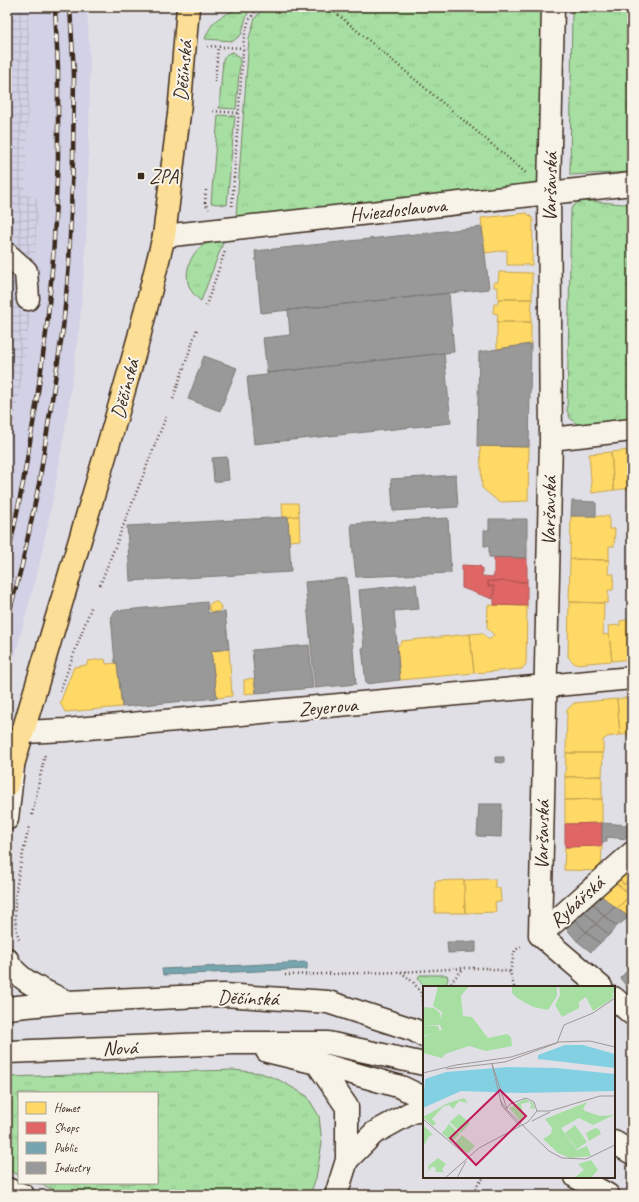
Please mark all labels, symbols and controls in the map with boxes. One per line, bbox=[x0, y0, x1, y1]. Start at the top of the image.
street label: Děčínská bbox=[168, 37, 198, 102]
street label: Varšavská bbox=[537, 150, 563, 222]
place label: ZPA bbox=[149, 164, 179, 189]
marker: ZPA bbox=[136, 171, 146, 181]
street label: Hviezdoslavova bbox=[348, 192, 449, 228]
street label: Děčínská bbox=[105, 354, 146, 422]
street label: Varšavská bbox=[536, 474, 562, 546]
street label: Zeyerova bbox=[297, 692, 360, 722]
street label: Varšavská bbox=[529, 798, 555, 870]
street label: Rybářská bbox=[544, 869, 611, 933]
street label: Děčínská bbox=[217, 984, 281, 1012]
inset map bbox=[423, 986, 615, 1178]
street label: Nová bbox=[102, 1035, 140, 1061]
legend bbox=[18, 1092, 158, 1184]
text: Homes bbox=[54, 1100, 81, 1116]
text: Shops bbox=[54, 1120, 79, 1136]
text: Public bbox=[54, 1140, 78, 1156]
text: Industry bbox=[54, 1160, 91, 1176]

